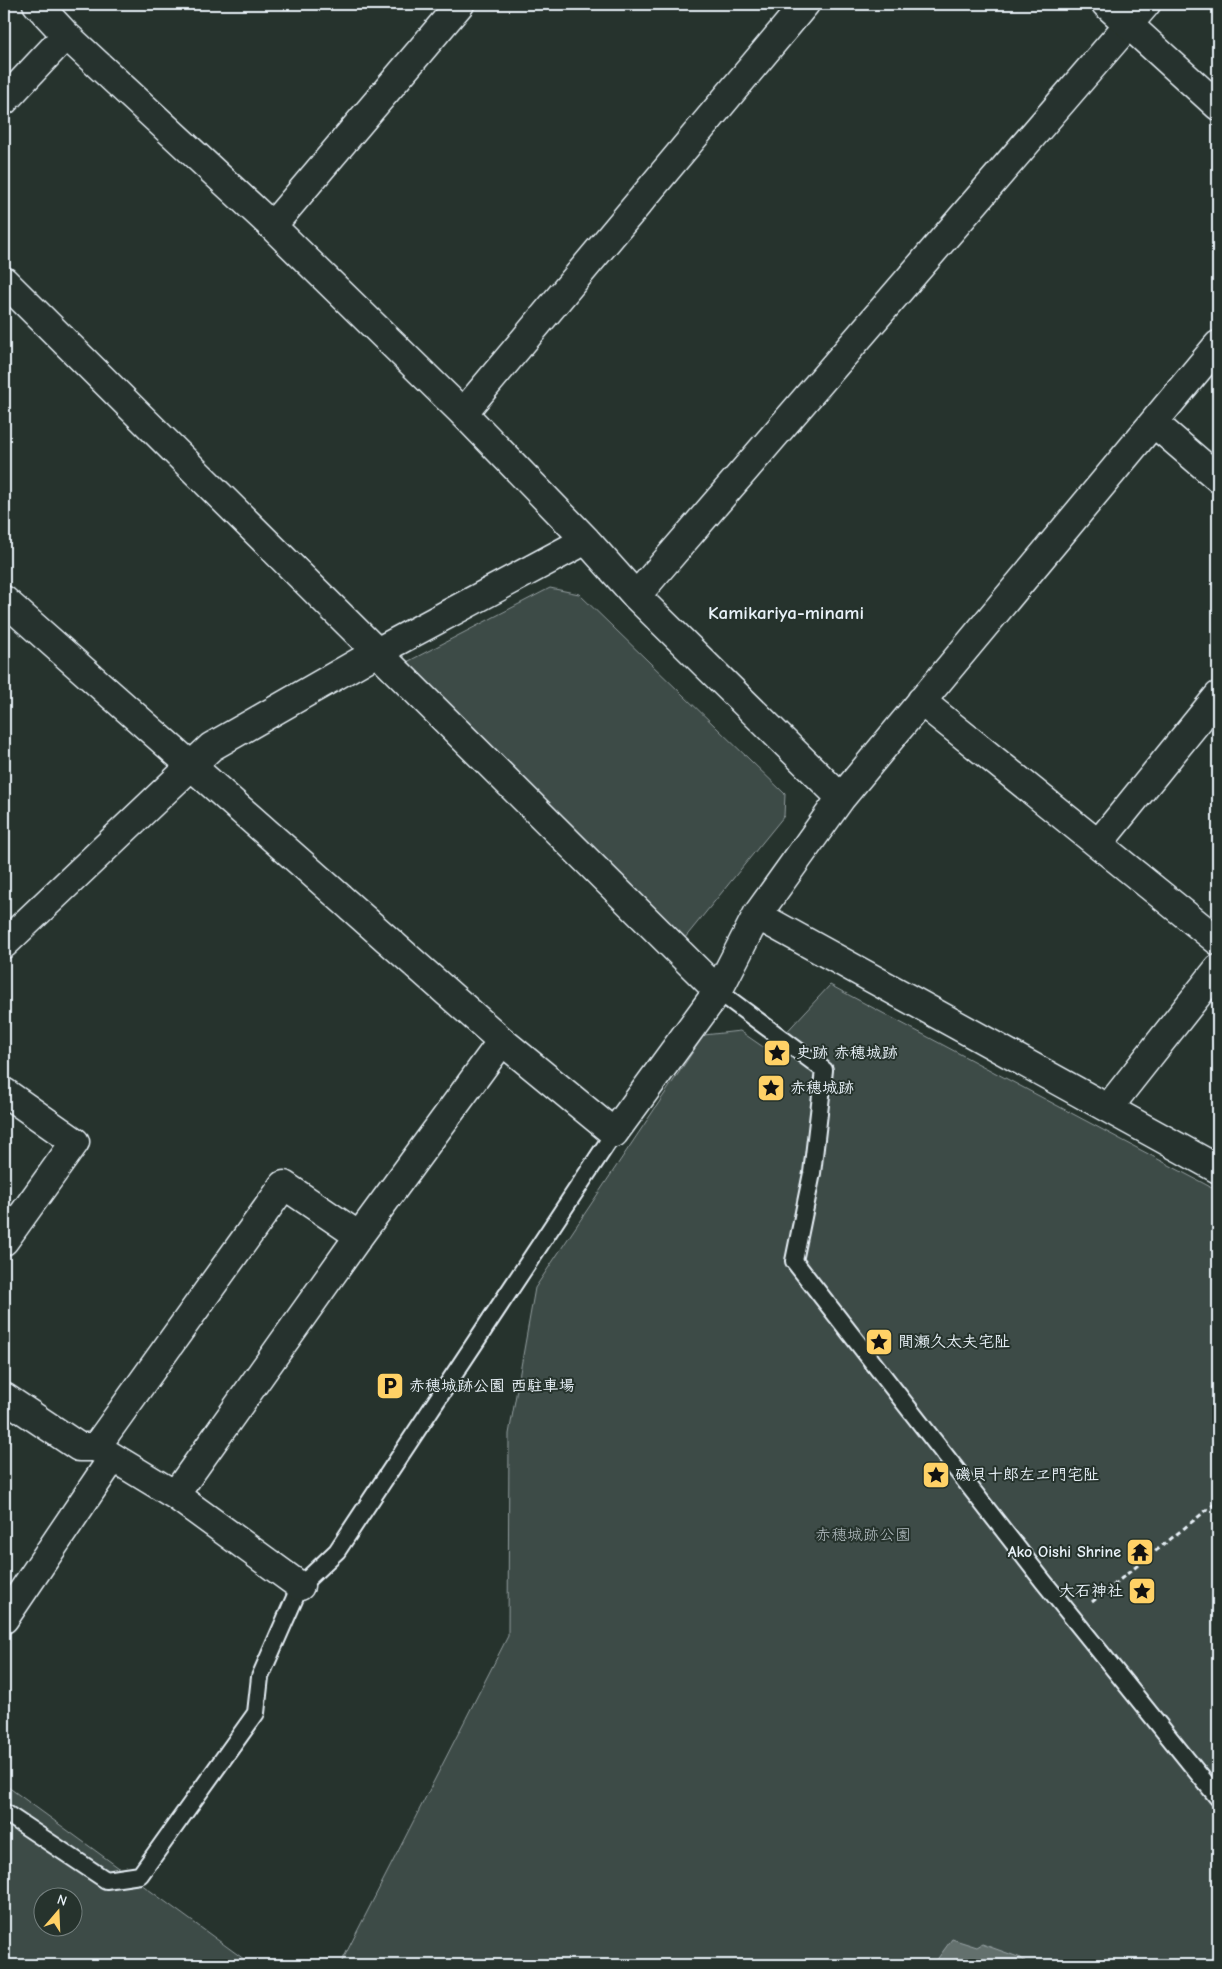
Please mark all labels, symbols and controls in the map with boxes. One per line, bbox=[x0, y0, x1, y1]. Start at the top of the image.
district label: Kamikariya-minami bbox=[708, 602, 864, 624]
place icon: 史跡 赤穂城跡 bbox=[762, 1038, 792, 1068]
place label: 史跡 赤穂城跡 bbox=[796, 1044, 898, 1062]
place icon: 赤穂城跡 bbox=[756, 1073, 786, 1103]
place label: 赤穂城跡 bbox=[790, 1079, 854, 1097]
place icon: 間瀬久太夫宅阯 bbox=[864, 1327, 894, 1357]
place label: 間瀬久太夫宅阯 bbox=[898, 1333, 1010, 1351]
parking icon: 赤穂城跡公園 西駐車場 bbox=[375, 1371, 405, 1401]
place label: 赤穂城跡公園 西駐車場 bbox=[409, 1377, 575, 1395]
place icon: 磯貝十郎左ヱ門宅阯 bbox=[921, 1460, 951, 1490]
place label: 磯貝十郎左ヱ門宅阯 bbox=[955, 1466, 1099, 1484]
park label: 赤穂城跡公園 bbox=[815, 1526, 911, 1544]
temple icon: Ako Oishi Shrine bbox=[1125, 1537, 1155, 1567]
place label: Ako Oishi Shrine bbox=[1008, 1543, 1121, 1561]
place icon: 大石神社 bbox=[1127, 1576, 1157, 1606]
place label: 大石神社 bbox=[1059, 1582, 1123, 1600]
north arrow bbox=[32, 1886, 82, 1936]
text: N bbox=[55, 1891, 69, 1910]

